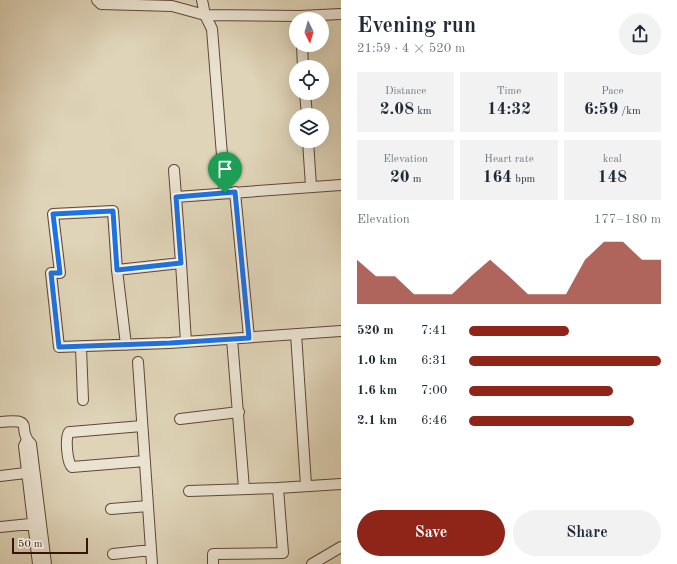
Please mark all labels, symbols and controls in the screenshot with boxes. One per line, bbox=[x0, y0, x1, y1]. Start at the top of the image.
north arrow bbox=[289, 12, 329, 52]
map controls bbox=[289, 12, 329, 148]
button: share bbox=[619, 13, 661, 55]
text: Evening run bbox=[357, 15, 476, 37]
text: 21:59 · 4 × 520 m bbox=[357, 42, 465, 55]
button: locate bbox=[289, 60, 329, 100]
text: Distance bbox=[385, 86, 426, 97]
text: Time bbox=[497, 86, 521, 97]
text: Pace bbox=[601, 86, 623, 97]
text: 2.08 bbox=[380, 101, 414, 118]
text: 14:32 bbox=[487, 101, 531, 118]
text: 6:59 bbox=[584, 101, 618, 118]
text: km bbox=[414, 106, 432, 117]
text: /km bbox=[618, 106, 641, 117]
button: layers bbox=[289, 108, 329, 148]
pin bbox=[208, 152, 242, 193]
text: Elevation bbox=[383, 154, 428, 165]
text: Heart rate bbox=[484, 154, 534, 165]
text: kcal bbox=[603, 154, 622, 165]
icon: arrive bbox=[214, 158, 236, 180]
text: 20 bbox=[390, 169, 410, 186]
text: 164 bbox=[483, 169, 512, 186]
text: 148 bbox=[598, 169, 627, 186]
text: m bbox=[410, 174, 421, 185]
text: bpm bbox=[512, 174, 535, 185]
text: Elevation bbox=[357, 213, 410, 226]
text: 177–180 m bbox=[594, 213, 661, 226]
text: 520 m bbox=[357, 324, 394, 337]
text: 7:41 bbox=[421, 324, 447, 337]
text: 1.0 km bbox=[357, 354, 397, 367]
text: 6:31 bbox=[421, 354, 447, 367]
text: 1.6 km bbox=[357, 384, 397, 397]
text: 7:00 bbox=[421, 384, 447, 397]
text: 2.1 km bbox=[357, 414, 397, 427]
text: 6:46 bbox=[421, 414, 447, 427]
button: Save bbox=[357, 510, 505, 556]
button: Share bbox=[513, 510, 661, 556]
scale bar bbox=[12, 536, 88, 555]
text: 50 m bbox=[18, 539, 43, 550]

